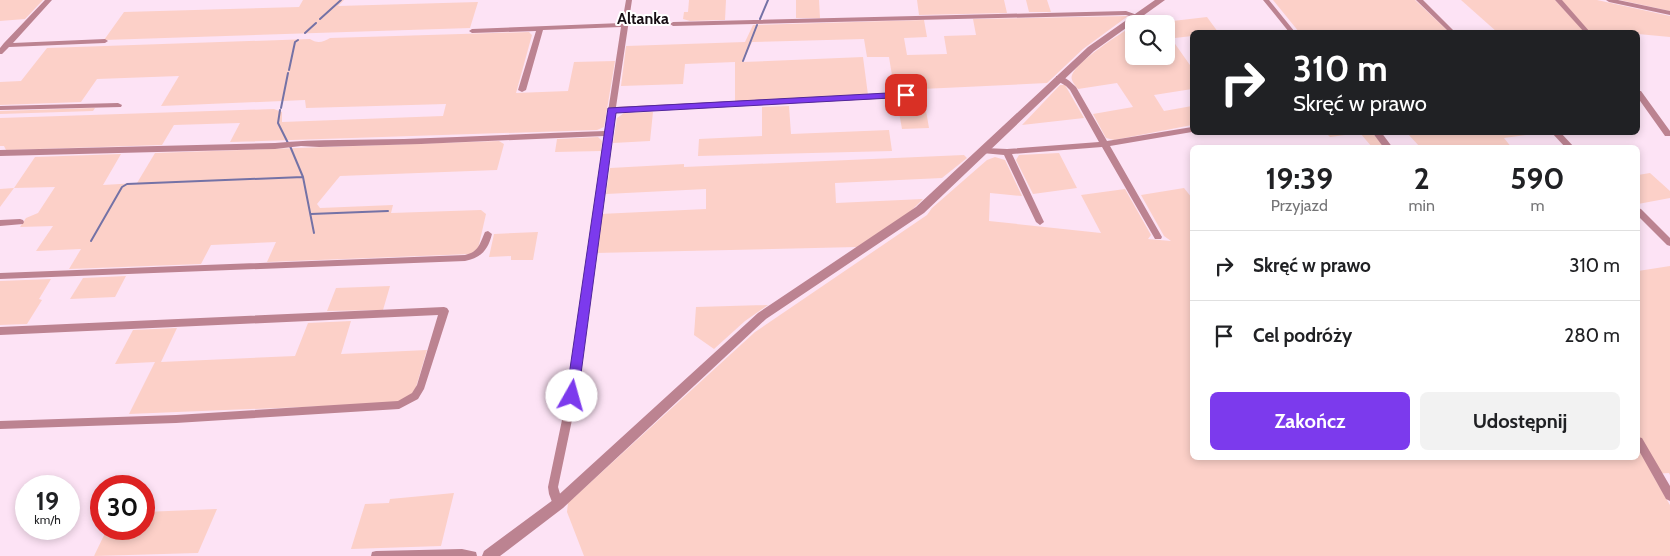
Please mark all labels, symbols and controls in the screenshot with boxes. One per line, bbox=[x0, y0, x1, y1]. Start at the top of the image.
district label: Altanka bbox=[617, 9, 669, 28]
map controls bbox=[1125, 15, 1175, 65]
button: search bbox=[1125, 15, 1175, 65]
text: 310 m bbox=[1293, 47, 1388, 90]
icon: right bbox=[1210, 50, 1275, 115]
pin bbox=[885, 74, 927, 116]
icon: arrive bbox=[892, 81, 920, 109]
text: Skręć w prawo bbox=[1293, 90, 1427, 117]
text: 19:39 bbox=[1265, 160, 1333, 197]
text: 2 bbox=[1414, 160, 1430, 197]
text: 590 bbox=[1510, 160, 1565, 197]
text: Przyjazd bbox=[1271, 196, 1328, 215]
text: min bbox=[1409, 196, 1435, 215]
text: m bbox=[1530, 196, 1544, 215]
icon: right bbox=[1210, 252, 1238, 280]
text: Skręć w prawo bbox=[1253, 254, 1371, 277]
text: 310 m bbox=[1569, 254, 1620, 277]
icon: arrive bbox=[1210, 322, 1238, 350]
text: Cel podróży bbox=[1253, 324, 1352, 347]
text: 280 m bbox=[1564, 324, 1620, 347]
position arrow bbox=[545, 369, 597, 421]
button: Zakończ bbox=[1210, 392, 1410, 450]
button: Udostępnij bbox=[1420, 392, 1620, 450]
speed limit sign: 30 bbox=[90, 475, 155, 540]
text: 19 bbox=[36, 486, 59, 516]
text: km/h bbox=[34, 512, 61, 527]

